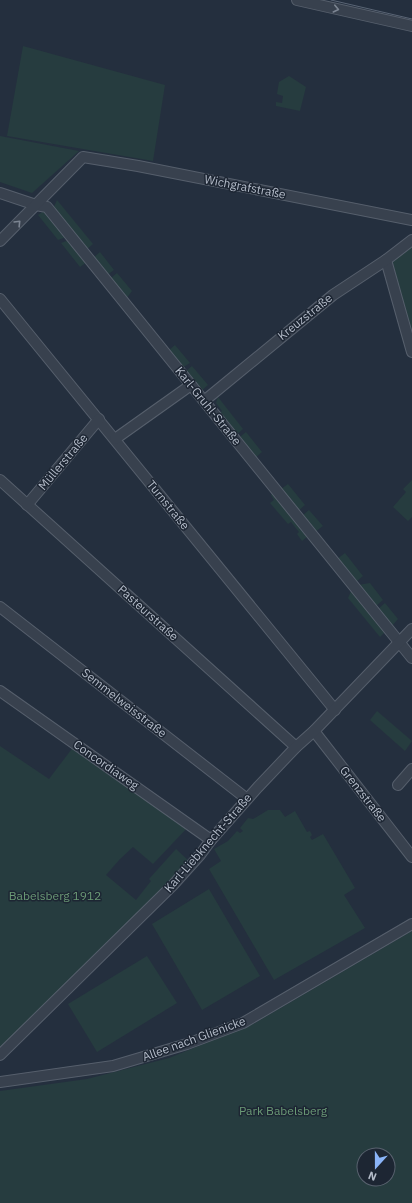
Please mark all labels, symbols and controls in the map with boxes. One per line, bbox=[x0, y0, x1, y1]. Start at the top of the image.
one-way arrow bbox=[332, 4, 339, 12]
street label: Wichgrafstraße bbox=[203, 171, 287, 202]
one-way arrow bbox=[13, 220, 21, 228]
street label: Kreuzstraße bbox=[274, 290, 335, 343]
street label: Karl-Gruhl-Straße bbox=[172, 363, 245, 448]
street label: Müllerstraße bbox=[35, 430, 91, 493]
street label: Turnstraße bbox=[144, 477, 193, 533]
street label: Pasteurstraße bbox=[115, 582, 182, 644]
street label: Semmelweisstraße bbox=[79, 665, 170, 741]
street label: Concordiaweg bbox=[71, 737, 142, 793]
street label: Grenzstraße bbox=[337, 763, 390, 825]
street label: Karl-Liebknecht-Straße bbox=[161, 790, 255, 895]
park label: Babelsberg 1912 bbox=[9, 888, 101, 903]
street label: Allee nach Glienicke bbox=[140, 1013, 248, 1064]
park label: Park Babelsberg bbox=[239, 1103, 328, 1118]
north arrow bbox=[356, 1147, 396, 1187]
text: N bbox=[366, 1168, 379, 1184]

